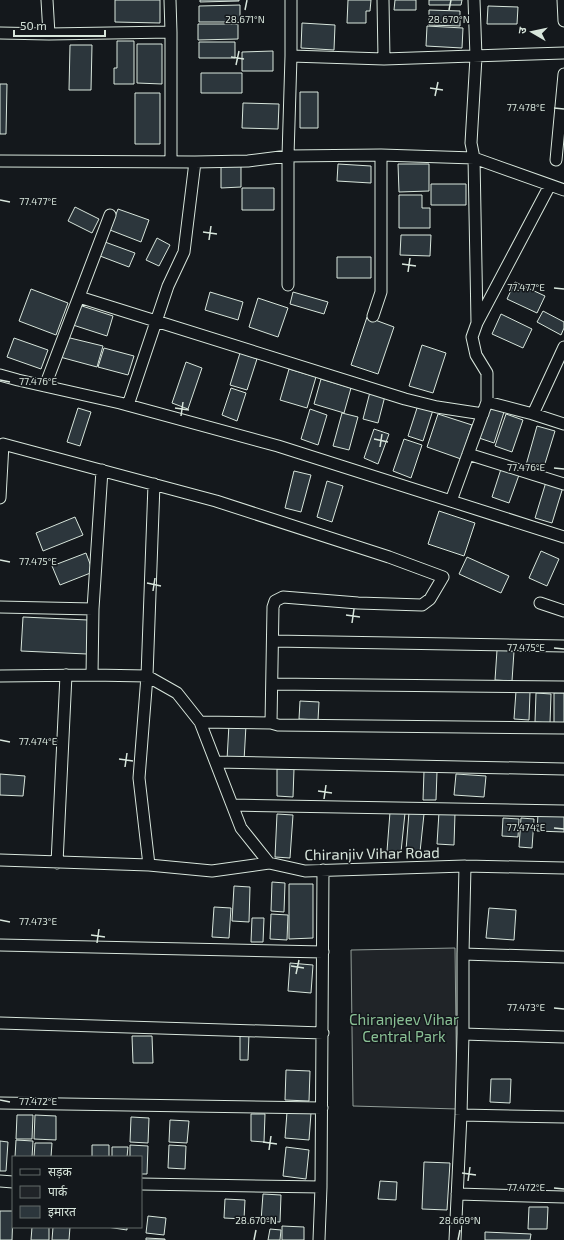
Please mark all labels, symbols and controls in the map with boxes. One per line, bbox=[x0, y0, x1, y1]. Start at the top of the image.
scale bar bbox=[14, 12, 105, 38]
north arrow bbox=[512, 12, 552, 52]
text: 28.671°N bbox=[225, 13, 265, 25]
text: 28.670°N bbox=[428, 13, 470, 25]
text: 50 m bbox=[20, 18, 47, 32]
text: उ bbox=[515, 26, 529, 35]
text: 77.478°E bbox=[507, 101, 546, 113]
text: 77.477°E bbox=[19, 195, 57, 207]
text: 77.477°E bbox=[507, 281, 545, 293]
text: 77.476°E bbox=[19, 375, 57, 387]
text: 77.476°E bbox=[507, 461, 545, 473]
text: 77.475°E bbox=[19, 555, 57, 567]
text: 77.475°E bbox=[507, 641, 545, 653]
text: 77.474°E bbox=[19, 735, 58, 747]
text: 77.474°E bbox=[507, 821, 546, 833]
street label: Chiranjiv Vihar Road bbox=[304, 843, 440, 864]
text: 77.473°E bbox=[19, 915, 57, 927]
text: 77.473°E bbox=[507, 1001, 545, 1013]
park label: Chiranjeev Vihar Central Park bbox=[349, 1010, 459, 1045]
text: 77.472°E bbox=[19, 1095, 57, 1107]
legend bbox=[12, 1156, 142, 1228]
text: सड़क bbox=[48, 1164, 73, 1179]
text: 77.472°E bbox=[507, 1181, 545, 1193]
text: पार्क bbox=[48, 1184, 68, 1198]
text: इमारत bbox=[48, 1204, 77, 1219]
text: 28.670°N bbox=[235, 1214, 277, 1226]
text: 28.669°N bbox=[439, 1214, 481, 1226]

